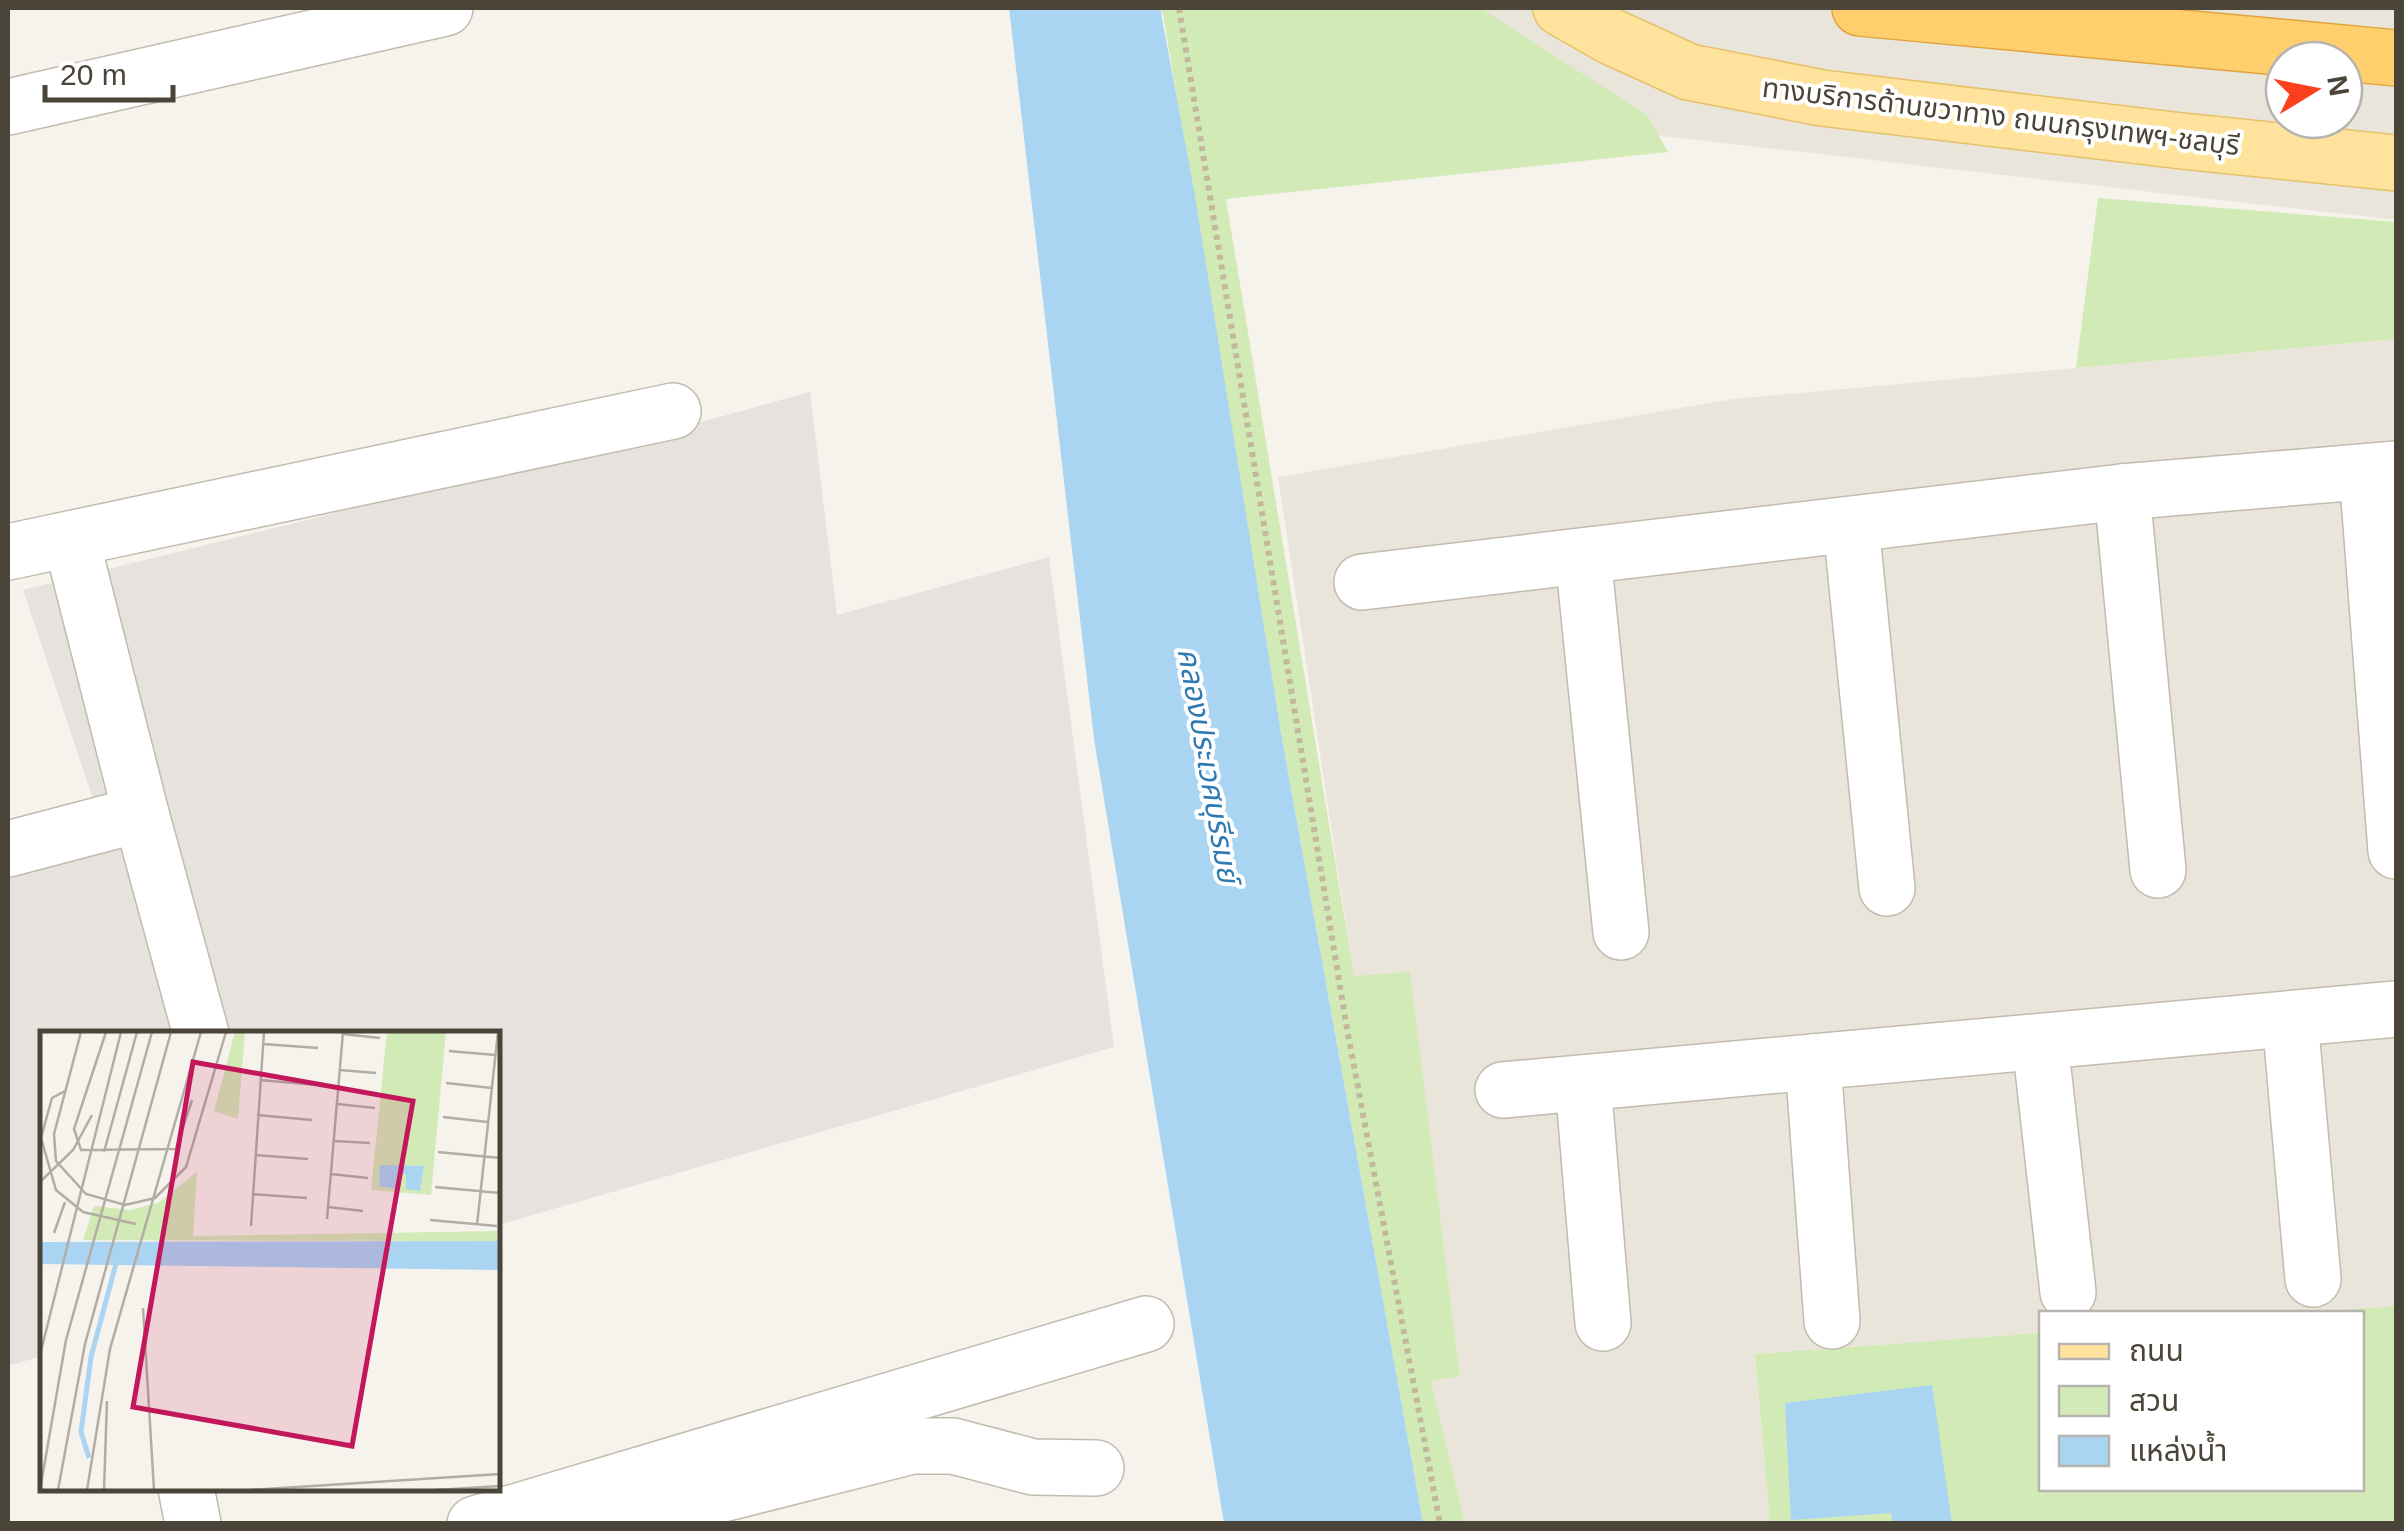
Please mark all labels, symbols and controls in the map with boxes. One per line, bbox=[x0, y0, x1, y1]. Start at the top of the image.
scale bar bbox=[45, 40, 172, 102]
north arrow bbox=[2264, 40, 2364, 140]
text: 20 m bbox=[60, 58, 127, 91]
street label: ทางบริการด้านขวาทาง ถนนกรุงเทพฯ-ชลบุรี bbox=[1760, 72, 2241, 162]
text: N bbox=[2321, 73, 2355, 98]
water label: คลองประเวศบุรีรมย์ bbox=[1170, 645, 1246, 890]
inset map bbox=[40, 1031, 500, 1491]
legend bbox=[2039, 1311, 2364, 1491]
text: ถนน bbox=[2129, 1334, 2184, 1367]
text: สวน bbox=[2129, 1384, 2179, 1417]
text: แหล่งน้ำ bbox=[2129, 1430, 2227, 1467]

